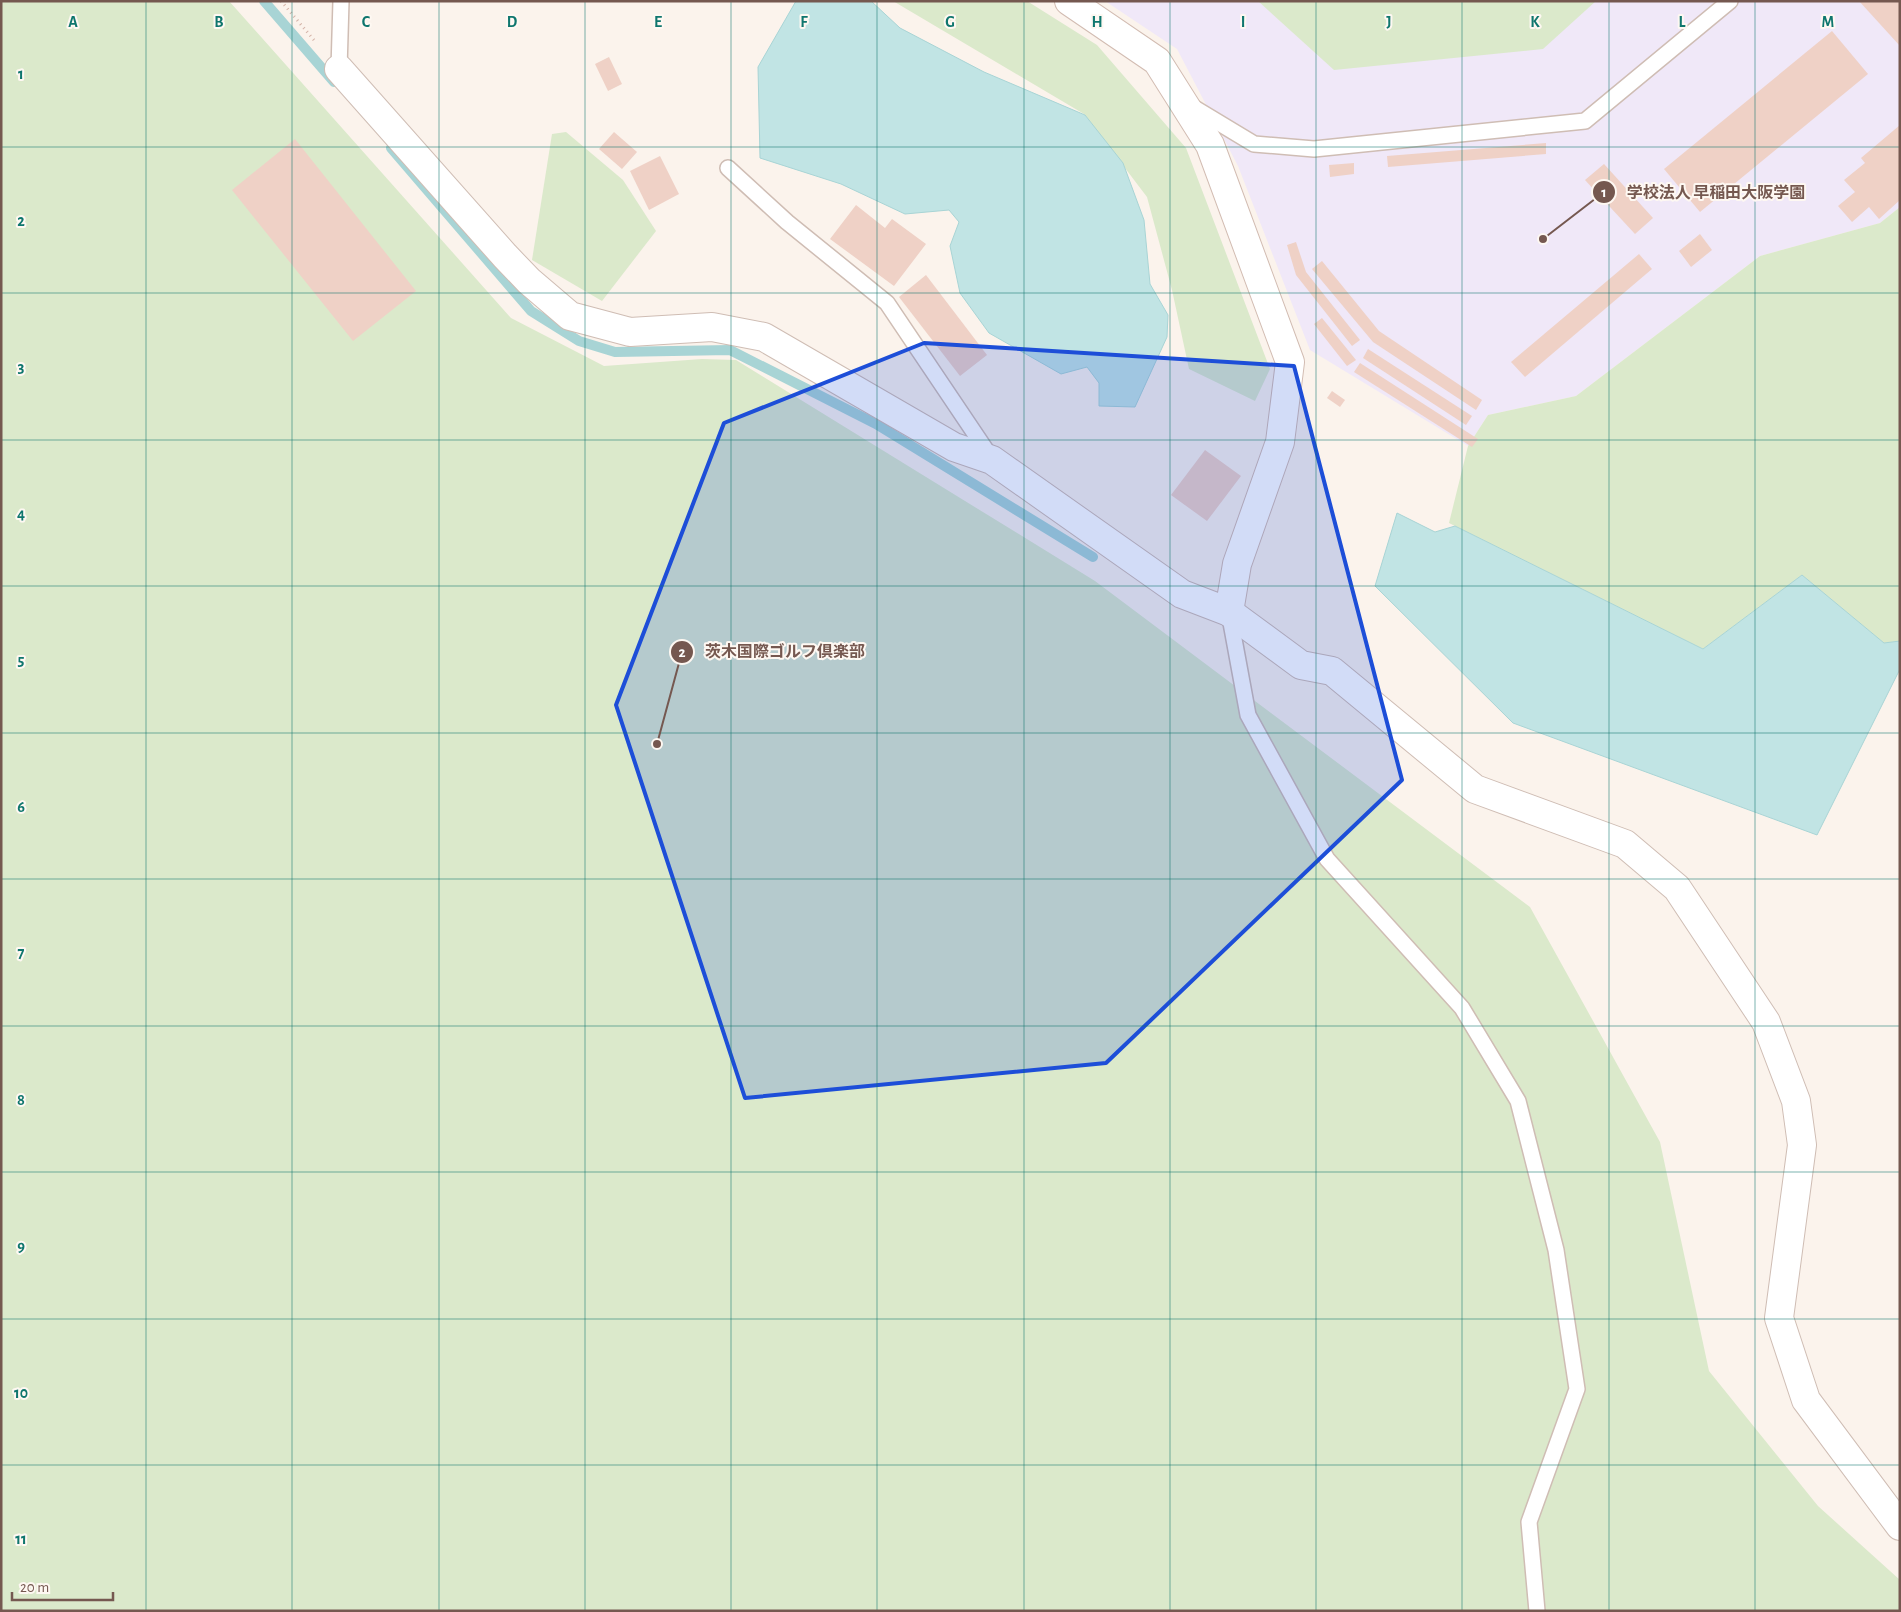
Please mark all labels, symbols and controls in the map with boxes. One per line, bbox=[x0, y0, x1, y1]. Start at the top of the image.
text: A bbox=[68, 14, 78, 30]
text: B bbox=[214, 14, 224, 30]
text: C bbox=[362, 14, 371, 30]
text: D bbox=[507, 14, 518, 30]
text: E bbox=[654, 14, 662, 30]
text: F bbox=[800, 14, 808, 30]
text: G bbox=[945, 14, 955, 30]
text: H bbox=[1091, 14, 1103, 30]
text: I bbox=[1241, 14, 1245, 30]
text: J bbox=[1386, 14, 1392, 30]
text: K bbox=[1530, 14, 1540, 30]
text: L bbox=[1679, 14, 1686, 30]
text: M bbox=[1822, 14, 1834, 30]
text: 1 bbox=[18, 66, 24, 82]
callout: 学校法人 早稲田大阪学園 bbox=[1592, 177, 1815, 208]
text: 学校法人 早稲田大阪学園 bbox=[1627, 184, 1805, 201]
text: 1 bbox=[1601, 185, 1607, 200]
text: 2 bbox=[17, 213, 25, 229]
text: 3 bbox=[18, 359, 25, 375]
text: 4 bbox=[17, 506, 25, 522]
callout: 茨木国際ゴルフ倶楽部 bbox=[670, 636, 875, 667]
text: 茨木国際ゴルフ倶楽部 bbox=[705, 642, 865, 660]
text: 2 bbox=[678, 645, 686, 660]
text: 5 bbox=[18, 652, 25, 668]
text: 6 bbox=[17, 799, 25, 815]
text: 7 bbox=[18, 945, 25, 961]
text: 8 bbox=[17, 1092, 25, 1108]
text: 9 bbox=[17, 1238, 25, 1254]
text: 10 bbox=[14, 1385, 28, 1401]
text: 11 bbox=[15, 1531, 27, 1547]
scale bar bbox=[12, 1570, 114, 1602]
text: 20 m bbox=[20, 1580, 49, 1595]

